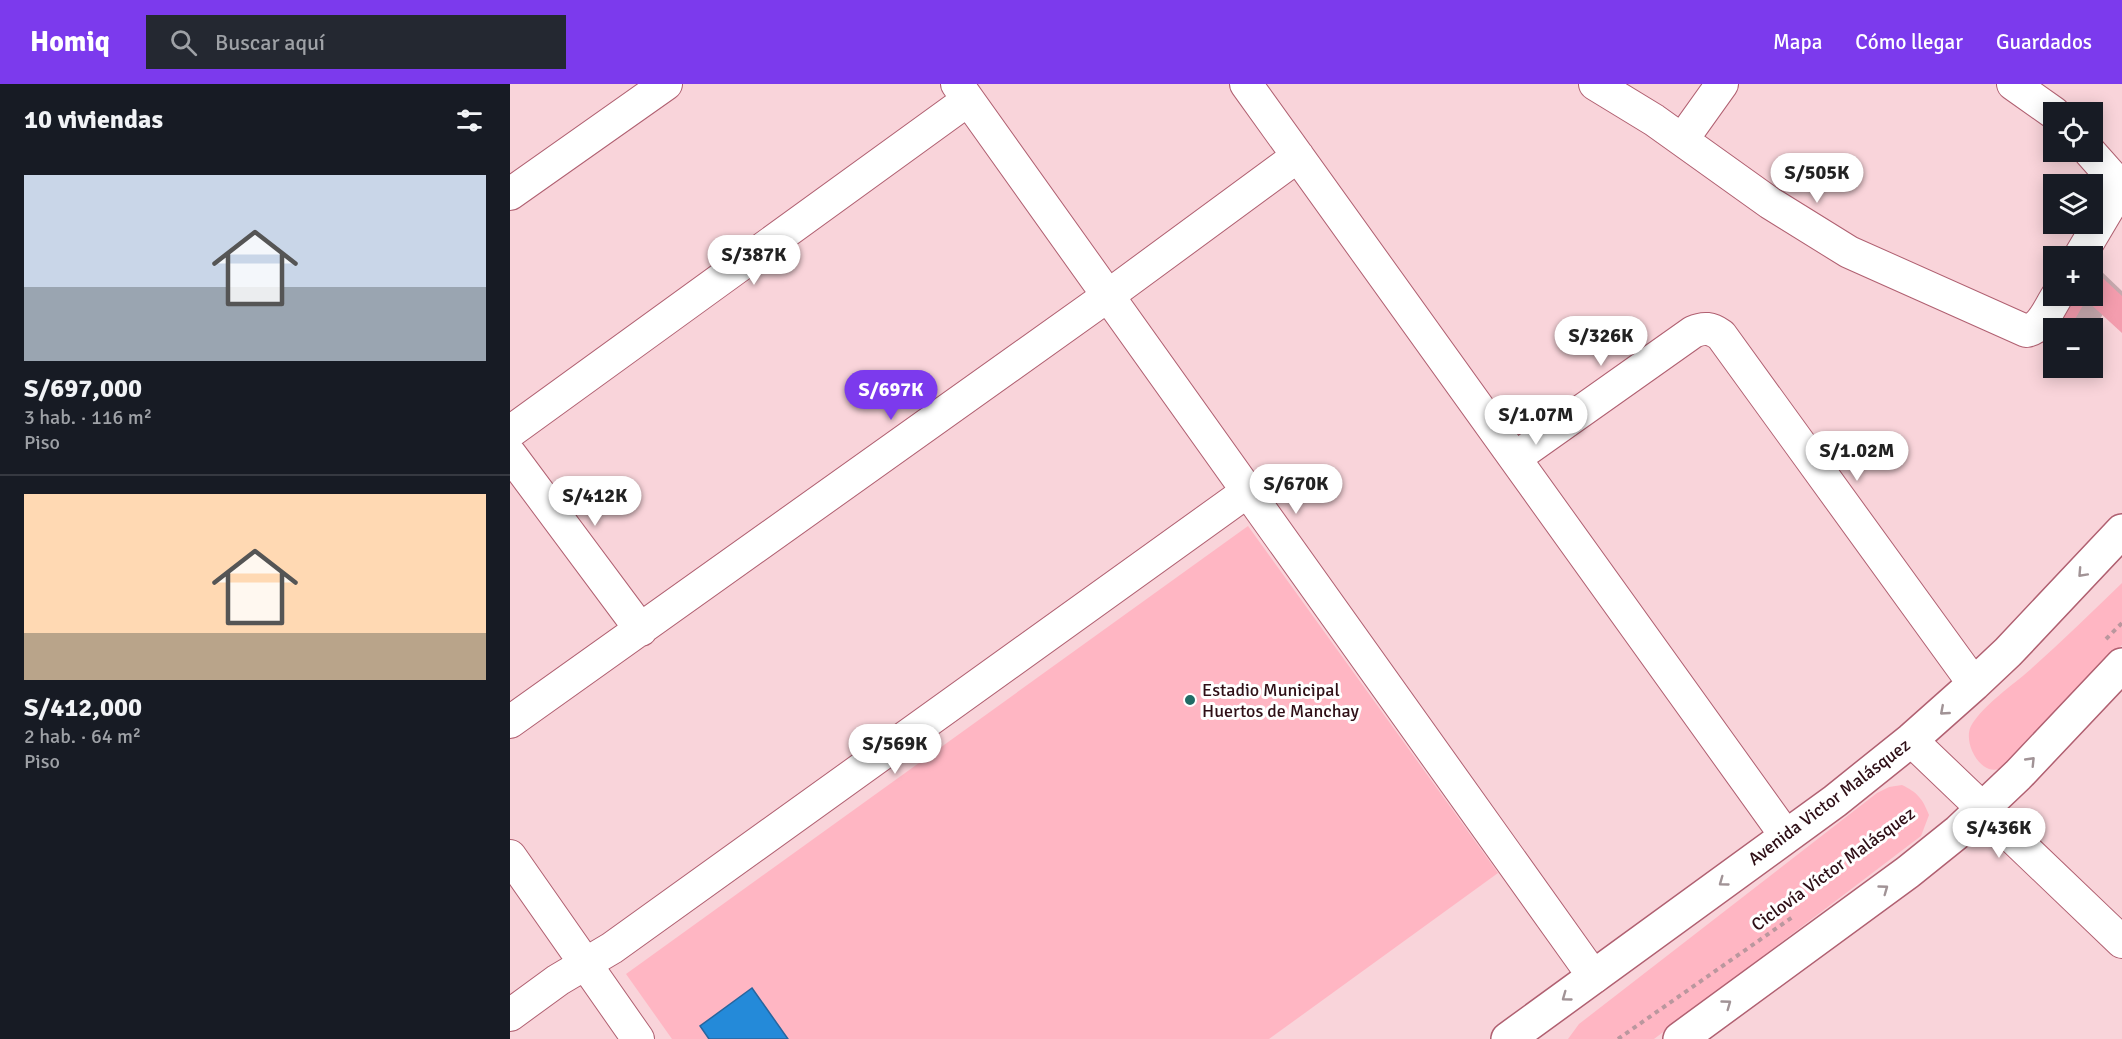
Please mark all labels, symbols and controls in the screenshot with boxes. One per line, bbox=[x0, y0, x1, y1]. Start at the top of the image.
search box bbox=[146, 15, 566, 69]
text: Homiq bbox=[30, 25, 110, 59]
icon: search bbox=[167, 26, 200, 59]
text: Buscar aquí bbox=[215, 29, 325, 56]
text: Mapa bbox=[1773, 29, 1822, 55]
text: Cómo llegar bbox=[1855, 29, 1963, 55]
text: Guardados bbox=[1996, 29, 2092, 55]
map controls bbox=[2043, 102, 2103, 378]
button: locate bbox=[2043, 102, 2103, 162]
text: 10 viviendas bbox=[24, 104, 163, 136]
icon: filters bbox=[453, 104, 486, 137]
pin: S/505K bbox=[1768, 153, 1866, 204]
text: S/505K bbox=[1785, 160, 1849, 185]
button: layers bbox=[2043, 174, 2103, 234]
icon: home bbox=[201, 214, 309, 322]
pin: S/387K bbox=[705, 235, 803, 286]
text: S/387K bbox=[722, 242, 786, 267]
button: + bbox=[2043, 246, 2103, 306]
pin: S/326K bbox=[1552, 316, 1650, 367]
button: − bbox=[2043, 318, 2103, 378]
text: S/326K bbox=[1569, 323, 1633, 348]
pin: S/697K bbox=[842, 370, 940, 421]
text: S/697,000 bbox=[24, 373, 142, 405]
text: S/697K bbox=[859, 377, 923, 402]
pin: S/1.07M bbox=[1481, 395, 1591, 446]
text: S/1.07M bbox=[1499, 402, 1573, 427]
text: 3 hab. · 116 m² bbox=[24, 405, 152, 430]
text: Piso bbox=[24, 430, 60, 455]
pin: S/1.02M bbox=[1802, 431, 1912, 482]
text: S/1.02M bbox=[1820, 438, 1894, 463]
pin: S/670K bbox=[1247, 464, 1345, 515]
text: S/670K bbox=[1264, 471, 1328, 496]
pin: S/412K bbox=[546, 476, 644, 527]
text: S/412K bbox=[563, 483, 627, 508]
icon: home bbox=[201, 533, 309, 641]
one-way arrow bbox=[2078, 567, 2089, 577]
place label: Estadio Municipal Huertos de Manchay bbox=[1202, 679, 1359, 722]
text: S/412,000 bbox=[24, 692, 142, 724]
marker: Estadio Municipal Huertos de Manchay bbox=[1183, 693, 1197, 707]
one-way arrow bbox=[1940, 704, 1951, 715]
text: 2 hab. · 64 m² bbox=[24, 724, 141, 749]
pin: S/569K bbox=[846, 724, 944, 775]
text: S/569K bbox=[863, 731, 927, 756]
street label: Avenida Victor Malásquez bbox=[1744, 734, 1914, 870]
text: Piso bbox=[24, 749, 60, 774]
one-way arrow bbox=[2024, 757, 2035, 767]
street label: Ciclovía Víctor Malásquez bbox=[1747, 802, 1919, 936]
pin: S/436K bbox=[1950, 808, 2048, 859]
text: S/436K bbox=[1967, 815, 2031, 840]
one-way arrow bbox=[1719, 875, 1730, 886]
one-way arrow bbox=[1878, 885, 1889, 896]
one-way arrow bbox=[1561, 990, 1572, 1001]
one-way arrow bbox=[1721, 1001, 1732, 1012]

